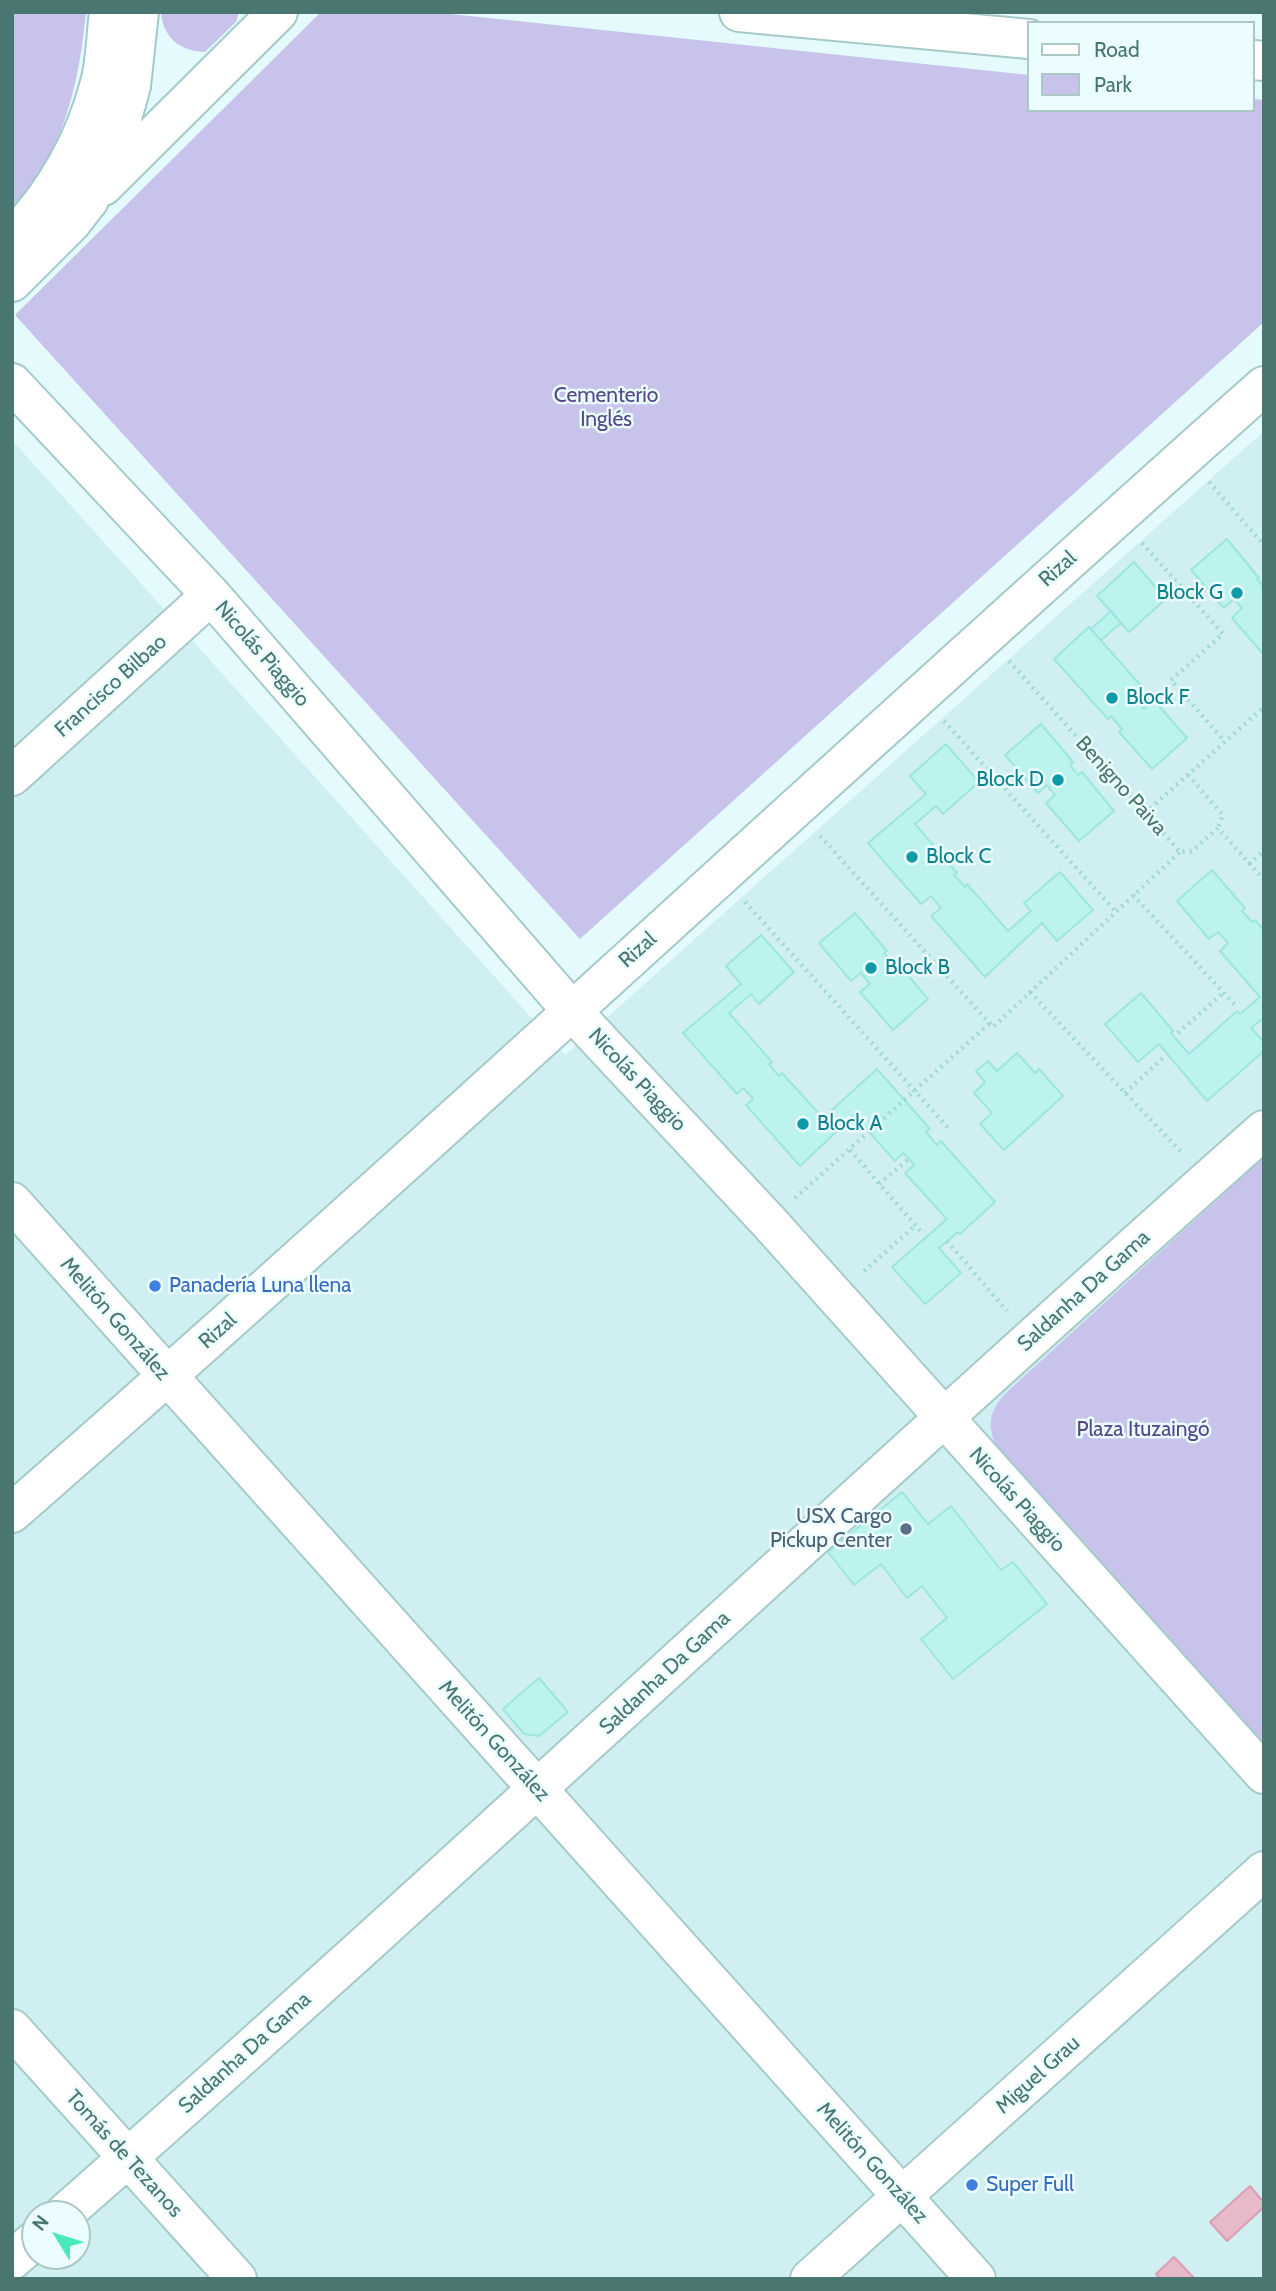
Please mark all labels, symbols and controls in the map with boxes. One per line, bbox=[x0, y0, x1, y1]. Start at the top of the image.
legend bbox=[1028, 21, 1255, 112]
text: Road bbox=[1094, 37, 1140, 62]
text: Park bbox=[1094, 72, 1132, 97]
park label: Cementerio Inglés bbox=[554, 383, 658, 433]
street label: Rizal bbox=[1034, 546, 1082, 592]
place label: Block G bbox=[1156, 580, 1223, 606]
marker: Block G bbox=[1229, 585, 1245, 601]
street label: Nicolás Piaggio bbox=[209, 596, 315, 712]
street label: Francisco Bilbao bbox=[50, 629, 172, 743]
place label: Block F bbox=[1126, 685, 1189, 711]
marker: Block F bbox=[1104, 690, 1120, 706]
street label: Benigno Paiva bbox=[1070, 731, 1172, 841]
place label: Block D bbox=[976, 767, 1044, 793]
marker: Block D bbox=[1050, 772, 1066, 788]
place label: Block C bbox=[926, 844, 991, 870]
marker: Block C bbox=[904, 849, 920, 865]
street label: Rizal bbox=[614, 927, 662, 973]
place label: Block B bbox=[885, 955, 950, 981]
marker: Block B bbox=[863, 960, 879, 976]
street label: Nicolás Piaggio bbox=[583, 1023, 691, 1137]
place label: Block A bbox=[817, 1111, 882, 1137]
marker: Block A bbox=[795, 1116, 811, 1132]
street label: Saldanha Da Gama bbox=[1013, 1225, 1155, 1357]
street label: Melitón González bbox=[55, 1252, 175, 1386]
place label: Panadería Luna llena bbox=[169, 1273, 351, 1299]
marker: Panadería Luna llena bbox=[147, 1278, 163, 1294]
street label: Rizal bbox=[194, 1308, 242, 1354]
park label: Plaza Ituzaingó bbox=[1076, 1417, 1210, 1443]
street label: Nicolás Piaggio bbox=[963, 1442, 1071, 1558]
place label: USX Cargo Pickup Center bbox=[770, 1504, 892, 1554]
marker: USX Cargo Pickup Center bbox=[898, 1521, 914, 1537]
street label: Saldanha Da Gama bbox=[594, 1606, 736, 1740]
street label: Melitón González bbox=[433, 1675, 555, 1807]
street label: Saldanha Da Gama bbox=[174, 1987, 316, 2119]
street label: Miguel Grau bbox=[991, 2031, 1085, 2119]
street label: Tomás de Tezanos bbox=[60, 2085, 188, 2223]
street label: Melitón González bbox=[811, 2097, 933, 2229]
place label: Super Full bbox=[986, 2172, 1074, 2198]
marker: Super Full bbox=[964, 2177, 980, 2193]
north arrow bbox=[21, 2200, 91, 2270]
text: N bbox=[27, 2211, 54, 2235]

